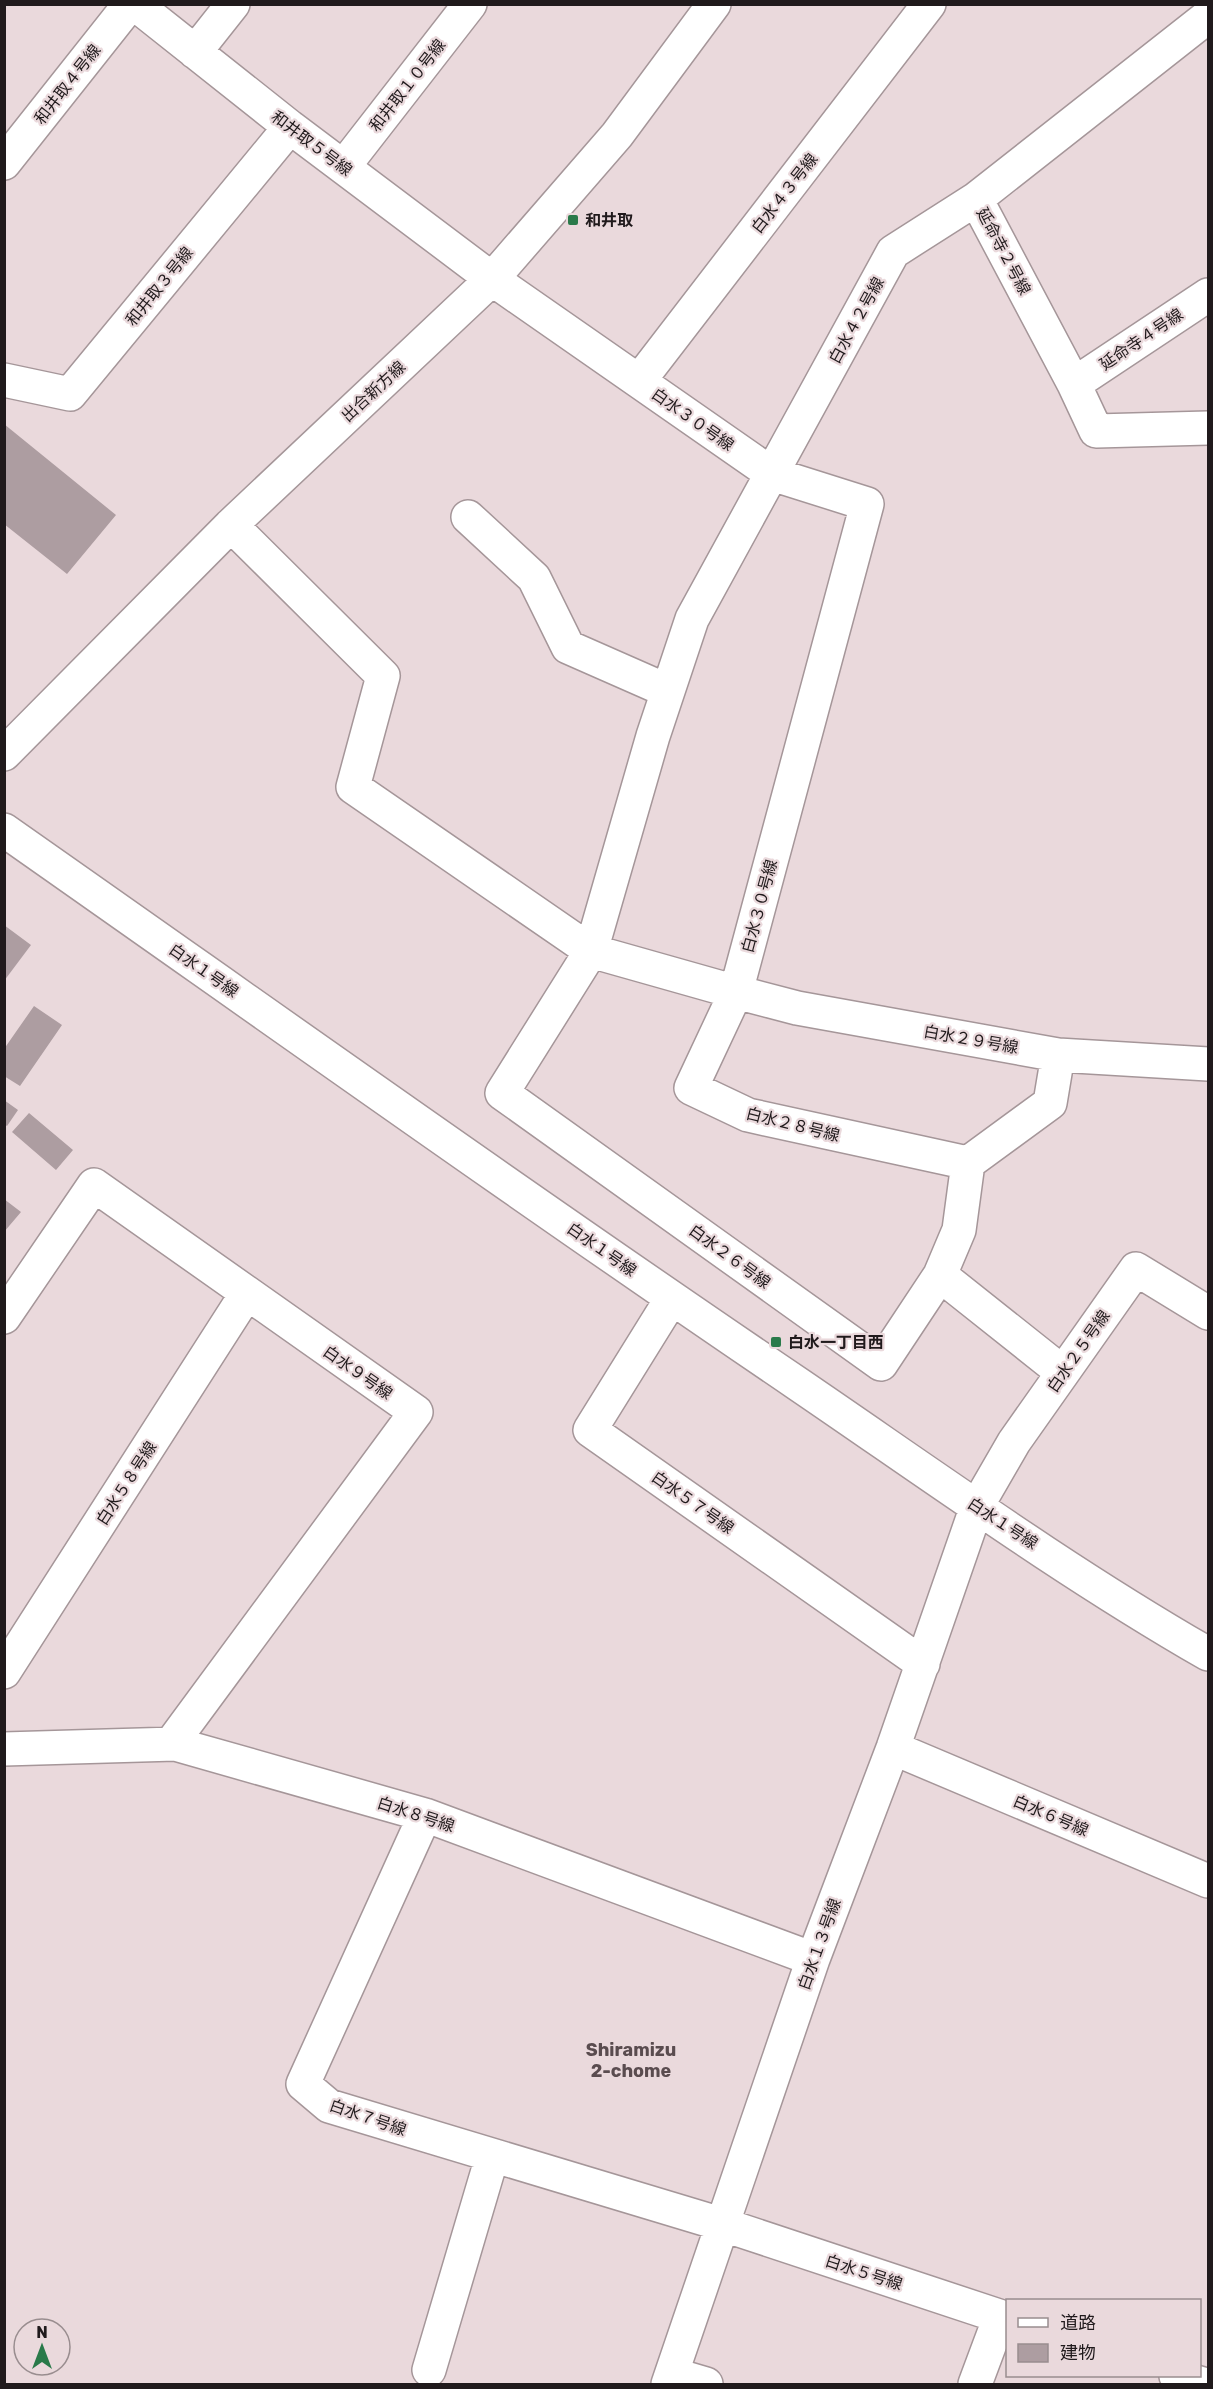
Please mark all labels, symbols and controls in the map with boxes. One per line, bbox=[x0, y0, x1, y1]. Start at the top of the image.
street label: 和井取１０号線 bbox=[365, 35, 449, 135]
street label: 和井取４号線 bbox=[30, 41, 104, 128]
street label: 和井取５号線 bbox=[268, 107, 356, 180]
street label: 白水４３号線 bbox=[747, 150, 821, 237]
street label: 延命寺２号線 bbox=[973, 204, 1034, 298]
place label: 和井取 bbox=[585, 211, 633, 230]
marker: 和井取 bbox=[566, 213, 580, 227]
street label: 和井取３号線 bbox=[122, 243, 197, 330]
street label: 白水４２号線 bbox=[825, 274, 888, 367]
street label: 延命寺４号線 bbox=[1096, 305, 1186, 374]
street label: 出合新方線 bbox=[338, 357, 409, 426]
street label: 白水３０号線 bbox=[648, 384, 737, 455]
street label: 白水３０号線 bbox=[738, 857, 781, 955]
street label: 白水１号線 bbox=[165, 940, 242, 1001]
street label: 白水２９号線 bbox=[922, 1022, 1020, 1057]
street label: 白水２８号線 bbox=[744, 1104, 842, 1145]
street label: 白水１号線 bbox=[563, 1219, 640, 1280]
street label: 白水２６号線 bbox=[685, 1221, 774, 1292]
street label: 白水２５号線 bbox=[1043, 1307, 1114, 1396]
place label: 白水一丁目西 bbox=[788, 1333, 884, 1352]
marker: 白水一丁目西 bbox=[769, 1335, 783, 1349]
street label: 白水９号線 bbox=[319, 1342, 396, 1403]
street label: 白水５８号線 bbox=[92, 1438, 161, 1529]
street label: 白水５７号線 bbox=[648, 1467, 737, 1538]
street label: 白水１号線 bbox=[964, 1494, 1041, 1553]
street label: 白水６号線 bbox=[1010, 1791, 1091, 1840]
street label: 白水８号線 bbox=[375, 1793, 457, 1836]
street label: 白水１３号線 bbox=[794, 1896, 845, 1993]
district label: Shiramizu 2-chome bbox=[586, 2039, 676, 2082]
street label: 白水７号線 bbox=[327, 2095, 409, 2139]
street label: 白水５号線 bbox=[823, 2251, 905, 2294]
legend bbox=[1006, 2299, 1201, 2377]
text: 道路 bbox=[1060, 2312, 1096, 2334]
north arrow bbox=[12, 2317, 72, 2377]
text: N bbox=[36, 2323, 48, 2342]
text: 建物 bbox=[1060, 2342, 1096, 2364]

